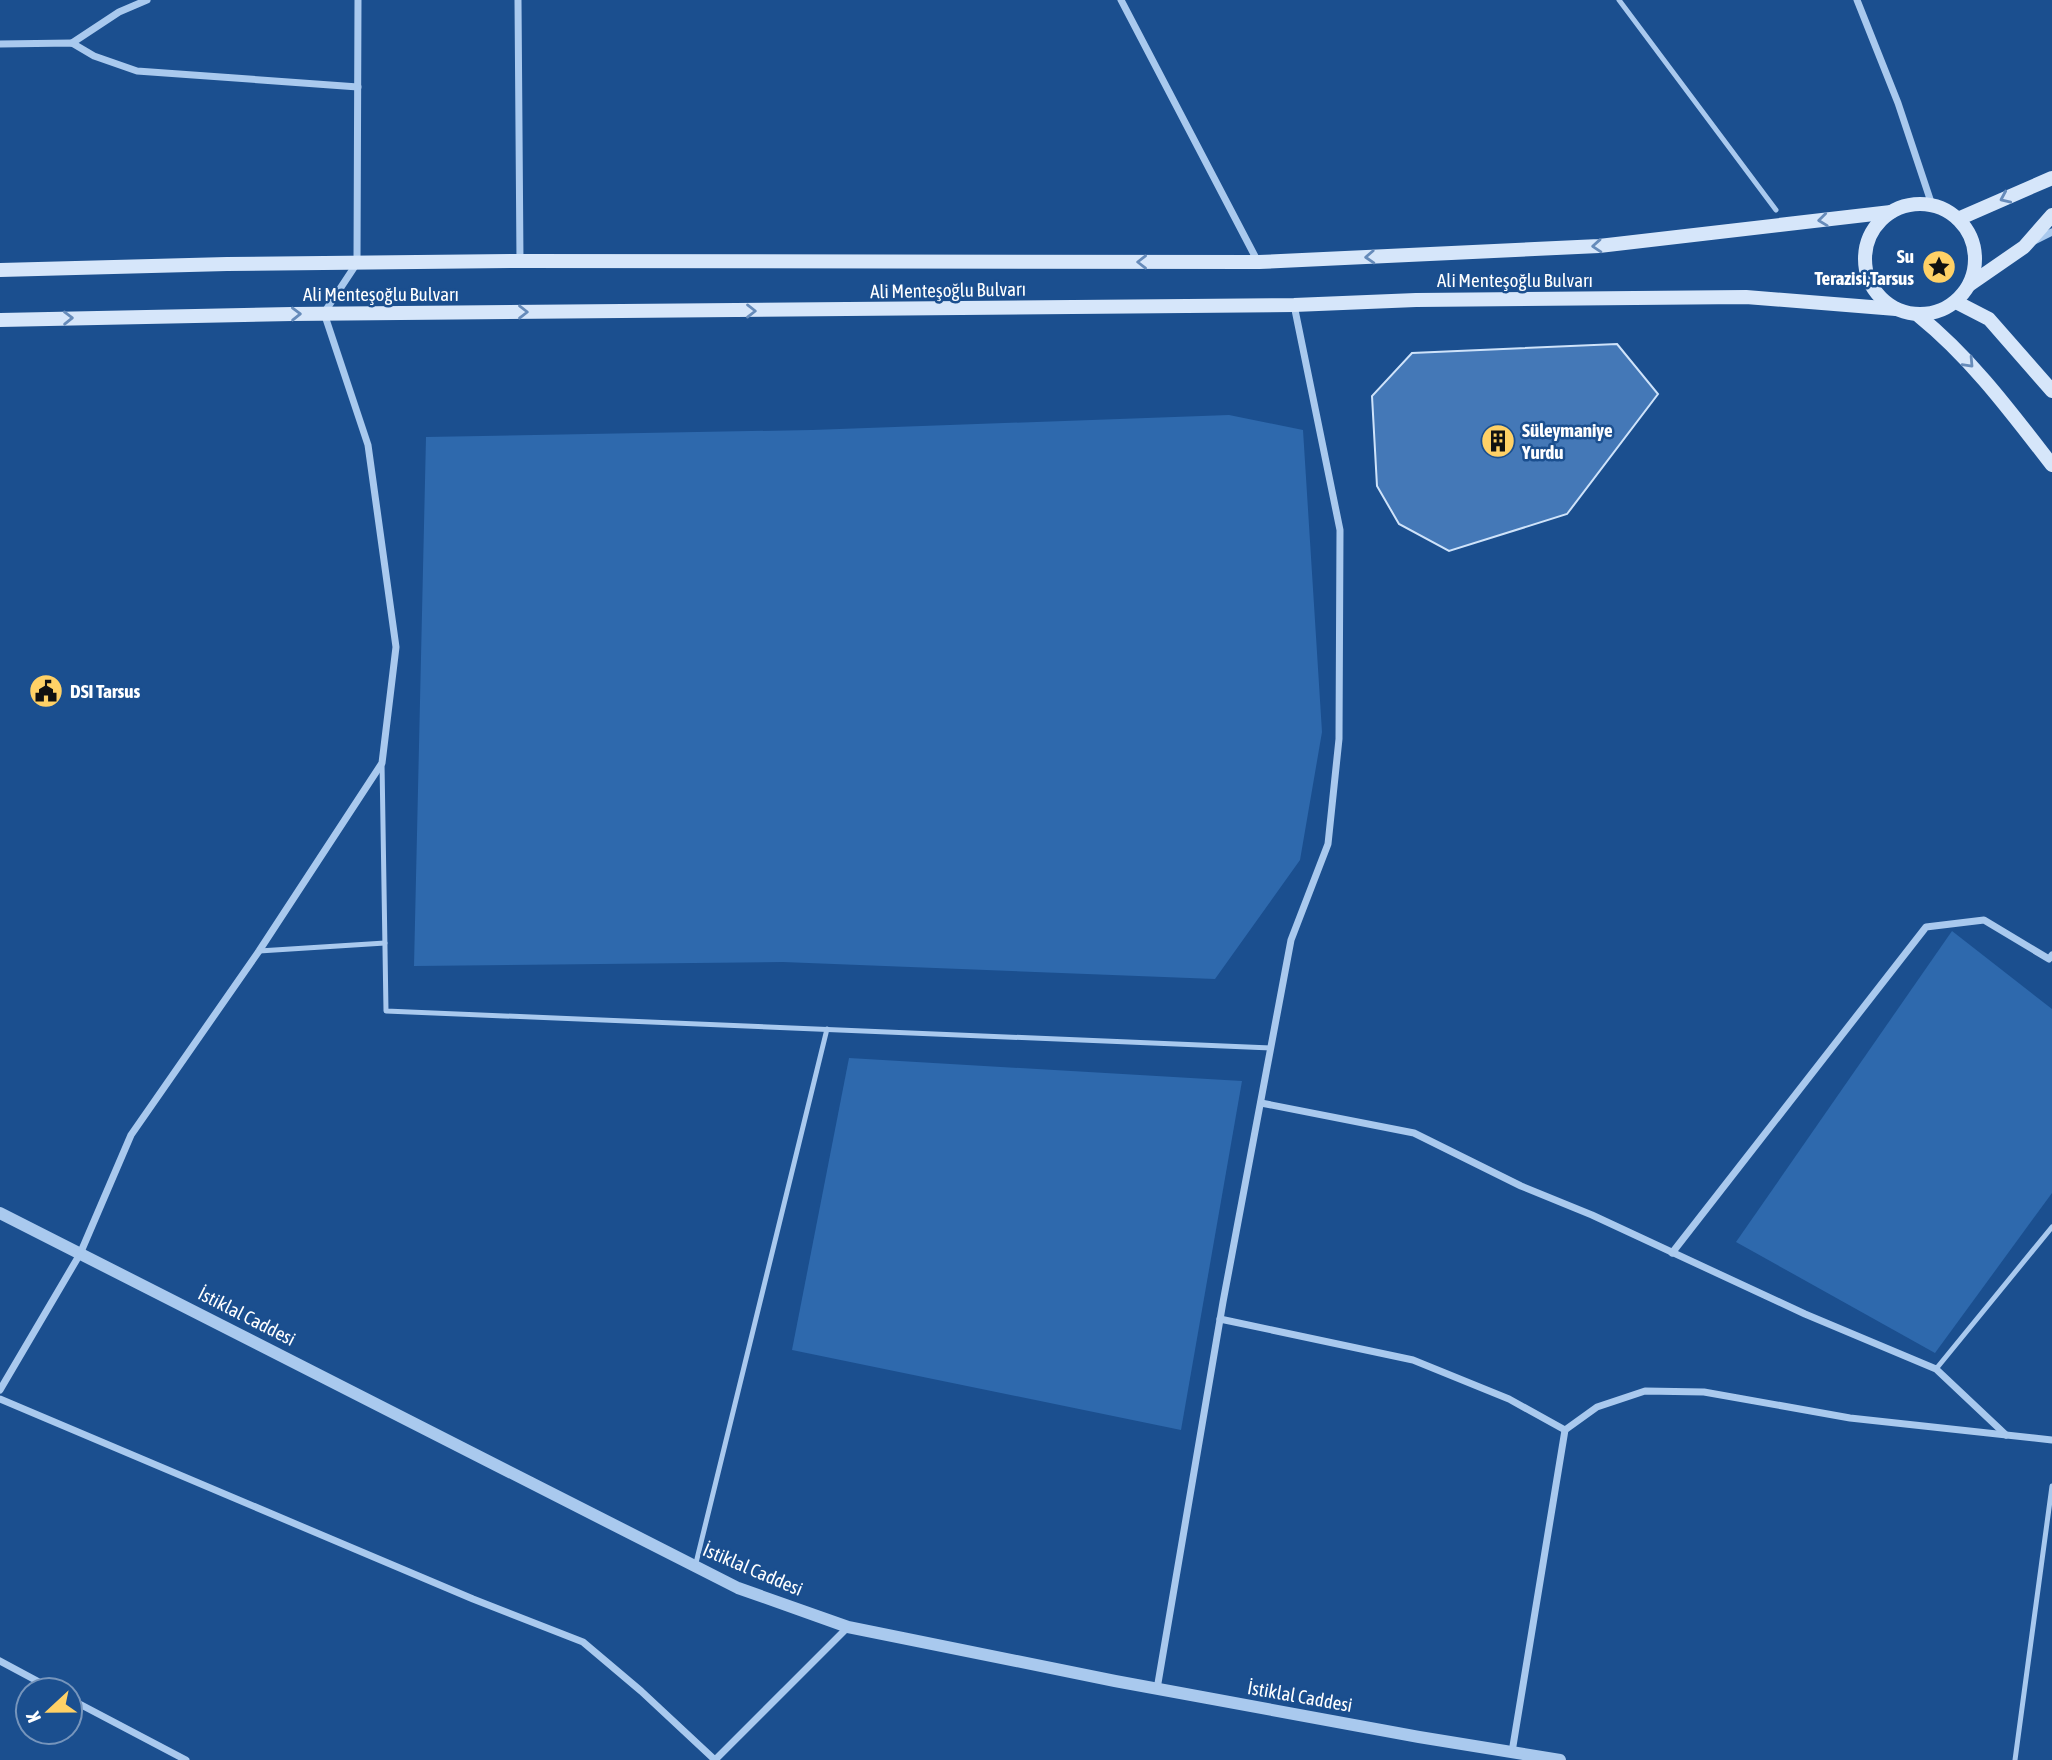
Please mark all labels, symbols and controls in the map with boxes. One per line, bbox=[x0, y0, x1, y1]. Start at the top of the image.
one-way arrow bbox=[2000, 190, 2012, 204]
one-way arrow bbox=[1817, 212, 1828, 227]
one-way arrow bbox=[1591, 238, 1602, 253]
place label: Su Terazisi,Tarsus bbox=[1814, 245, 1914, 289]
place icon: Su Terazisi,Tarsus bbox=[1920, 248, 1958, 286]
one-way arrow bbox=[1364, 249, 1375, 264]
one-way arrow bbox=[1137, 254, 1147, 270]
street label: Ali Menteşoğlu Bulvarı bbox=[1437, 269, 1593, 291]
street label: Ali Menteşoğlu Bulvarı bbox=[870, 278, 1026, 302]
street label: Ali Menteşoğlu Bulvarı bbox=[303, 283, 459, 305]
one-way arrow bbox=[746, 303, 756, 319]
one-way arrow bbox=[518, 304, 529, 320]
one-way arrow bbox=[290, 306, 301, 321]
one-way arrow bbox=[63, 311, 74, 326]
one-way arrow bbox=[1960, 355, 1973, 368]
place label: Süleymaniye Yurdu bbox=[1521, 419, 1613, 463]
building icon: Süleymaniye Yurdu bbox=[1479, 422, 1517, 460]
public building icon: DSI Tarsus bbox=[27, 672, 65, 710]
place label: DSI Tarsus bbox=[70, 680, 140, 702]
street label: İstiklal Caddesi bbox=[195, 1282, 299, 1350]
street label: İstiklal Caddesi bbox=[700, 1538, 806, 1600]
north arrow bbox=[14, 1676, 84, 1746]
street label: İstiklal Caddesi bbox=[1246, 1676, 1354, 1716]
text: K bbox=[21, 1708, 45, 1726]

